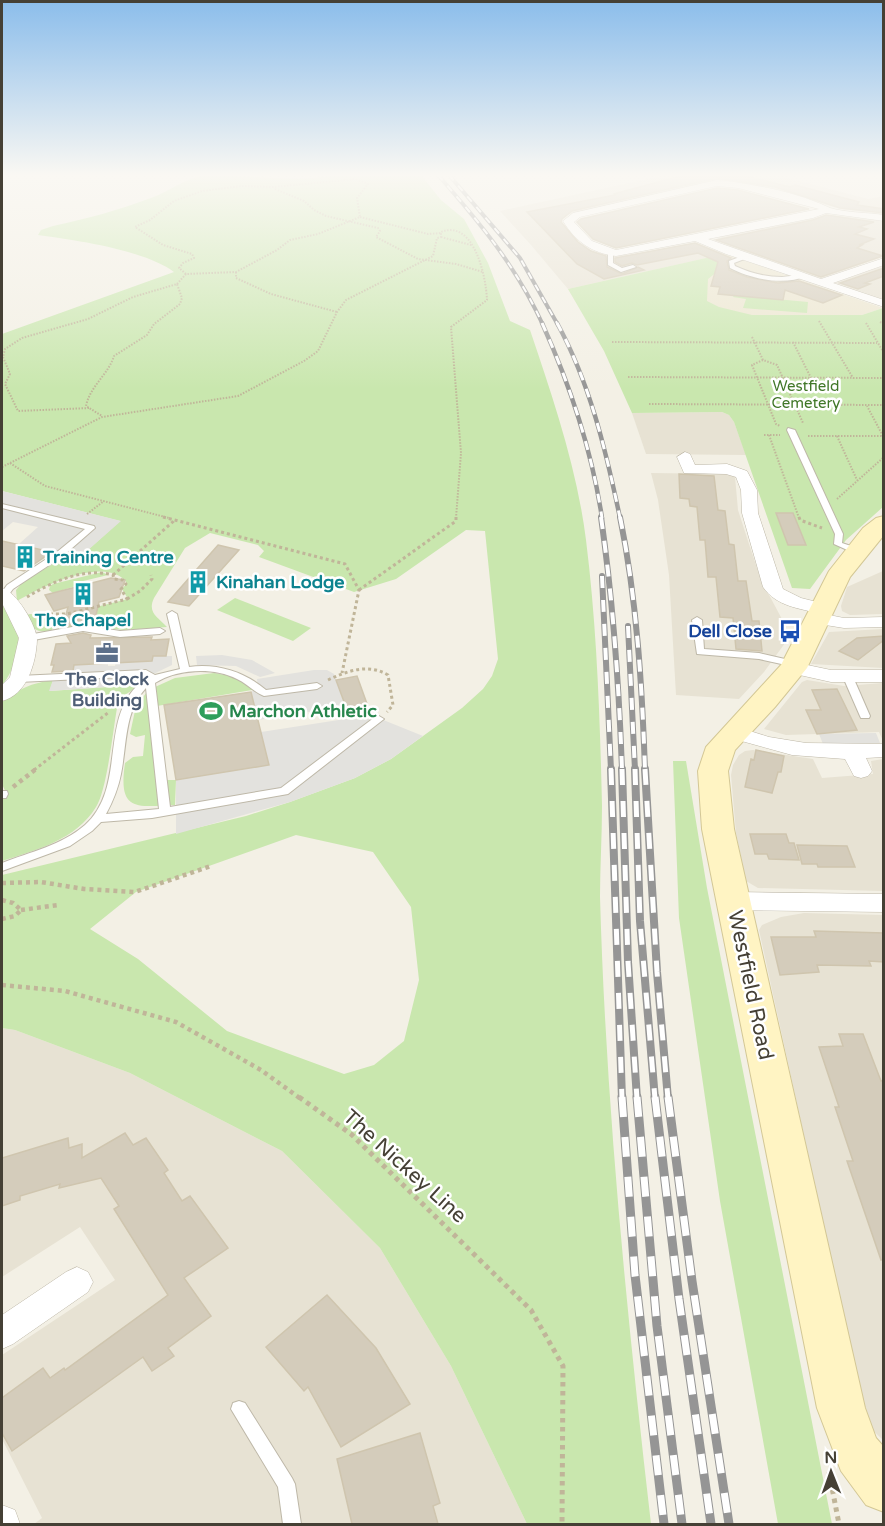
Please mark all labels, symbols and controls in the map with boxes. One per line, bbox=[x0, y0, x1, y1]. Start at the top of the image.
park label: Westfield Cemetery bbox=[772, 377, 840, 412]
building icon: Training Centre bbox=[12, 544, 38, 570]
place label: Training Centre bbox=[42, 546, 174, 568]
building icon: Kinahan Lodge bbox=[185, 569, 211, 595]
place label: Kinahan Lodge bbox=[216, 571, 345, 593]
building icon: The Chapel bbox=[70, 581, 96, 607]
place label: The Chapel bbox=[34, 609, 131, 631]
bus stop icon: Dell Close bbox=[777, 618, 803, 644]
place label: Dell Close bbox=[688, 620, 772, 642]
office icon: The Clock Building bbox=[94, 640, 120, 666]
place label: The Clock Building bbox=[64, 668, 149, 711]
sports icon: Marchon Athletic bbox=[198, 698, 224, 724]
place label: Marchon Athletic bbox=[229, 700, 377, 722]
street label: Westfield Road bbox=[722, 908, 779, 1062]
street label: The Nickey Line bbox=[338, 1104, 472, 1228]
north arrow bbox=[801, 1442, 861, 1502]
text: N bbox=[824, 1448, 837, 1468]

